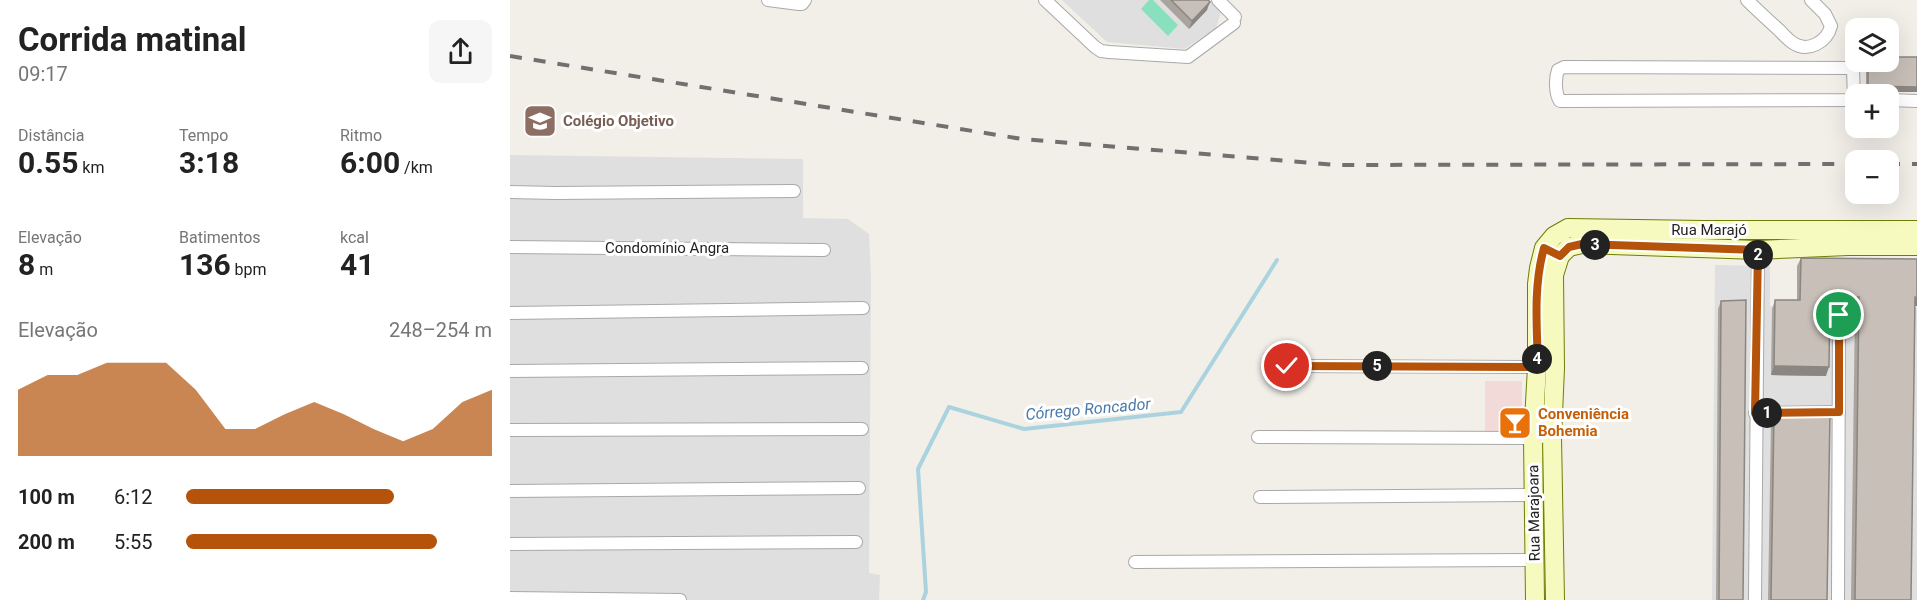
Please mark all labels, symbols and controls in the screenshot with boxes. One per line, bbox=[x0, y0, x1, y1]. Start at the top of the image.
map controls bbox=[1845, 18, 1899, 204]
button: layers bbox=[1845, 18, 1899, 72]
text: Corrida matinal bbox=[18, 20, 247, 59]
button: share bbox=[429, 20, 492, 83]
text: 09:17 bbox=[18, 62, 68, 86]
button: + bbox=[1845, 84, 1899, 138]
school or university icon: Colégio Objetivo bbox=[522, 103, 558, 139]
place label: Colégio Objetivo bbox=[563, 112, 674, 130]
text: Distância bbox=[18, 126, 84, 145]
text: Tempo bbox=[179, 126, 228, 145]
text: Ritmo bbox=[340, 126, 382, 145]
text: 0.55 bbox=[18, 145, 78, 180]
text: 3:18 bbox=[179, 145, 239, 180]
text: 6:00 bbox=[340, 145, 400, 180]
button: − bbox=[1845, 150, 1899, 204]
text: km bbox=[78, 158, 104, 177]
text: /km bbox=[400, 158, 433, 177]
street label: Rua Marajó bbox=[1671, 221, 1747, 239]
text: Elevação bbox=[18, 228, 82, 247]
text: Batimentos bbox=[179, 228, 261, 247]
text: kcal bbox=[340, 228, 369, 247]
pin: 3 bbox=[1580, 230, 1610, 260]
text: 3 bbox=[1590, 235, 1600, 254]
street label: Condomínio Angra bbox=[605, 239, 729, 257]
pin: 2 bbox=[1743, 240, 1773, 270]
text: 2 bbox=[1753, 245, 1763, 264]
text: 8 bbox=[18, 247, 35, 282]
text: 136 bbox=[179, 247, 231, 282]
text: 41 bbox=[340, 247, 374, 282]
text: m bbox=[35, 260, 53, 279]
text: bpm bbox=[231, 260, 267, 279]
pin bbox=[1813, 289, 1864, 340]
icon: arrive bbox=[1822, 298, 1855, 331]
text: Elevação bbox=[18, 318, 98, 342]
text: 248–254 m bbox=[389, 318, 492, 342]
pin bbox=[1261, 340, 1312, 391]
pin: 4 bbox=[1522, 344, 1552, 374]
icon: check bbox=[1270, 349, 1303, 382]
text: 4 bbox=[1532, 349, 1542, 368]
pin: 5 bbox=[1362, 351, 1392, 381]
text: 5 bbox=[1372, 356, 1382, 375]
water label: Córrego Roncador bbox=[1025, 394, 1152, 424]
pin: 1 bbox=[1752, 398, 1782, 428]
text: 1 bbox=[1762, 403, 1772, 422]
bar icon: Conveniência Bohemia bbox=[1497, 405, 1533, 441]
place label: Conveniência Bohemia bbox=[1538, 405, 1629, 440]
street label: Rua Marajoara bbox=[1524, 464, 1544, 562]
text: 100 m bbox=[18, 485, 75, 509]
text: 6:12 bbox=[114, 485, 153, 509]
text: 200 m bbox=[18, 530, 75, 554]
text: 5:55 bbox=[114, 530, 153, 554]

